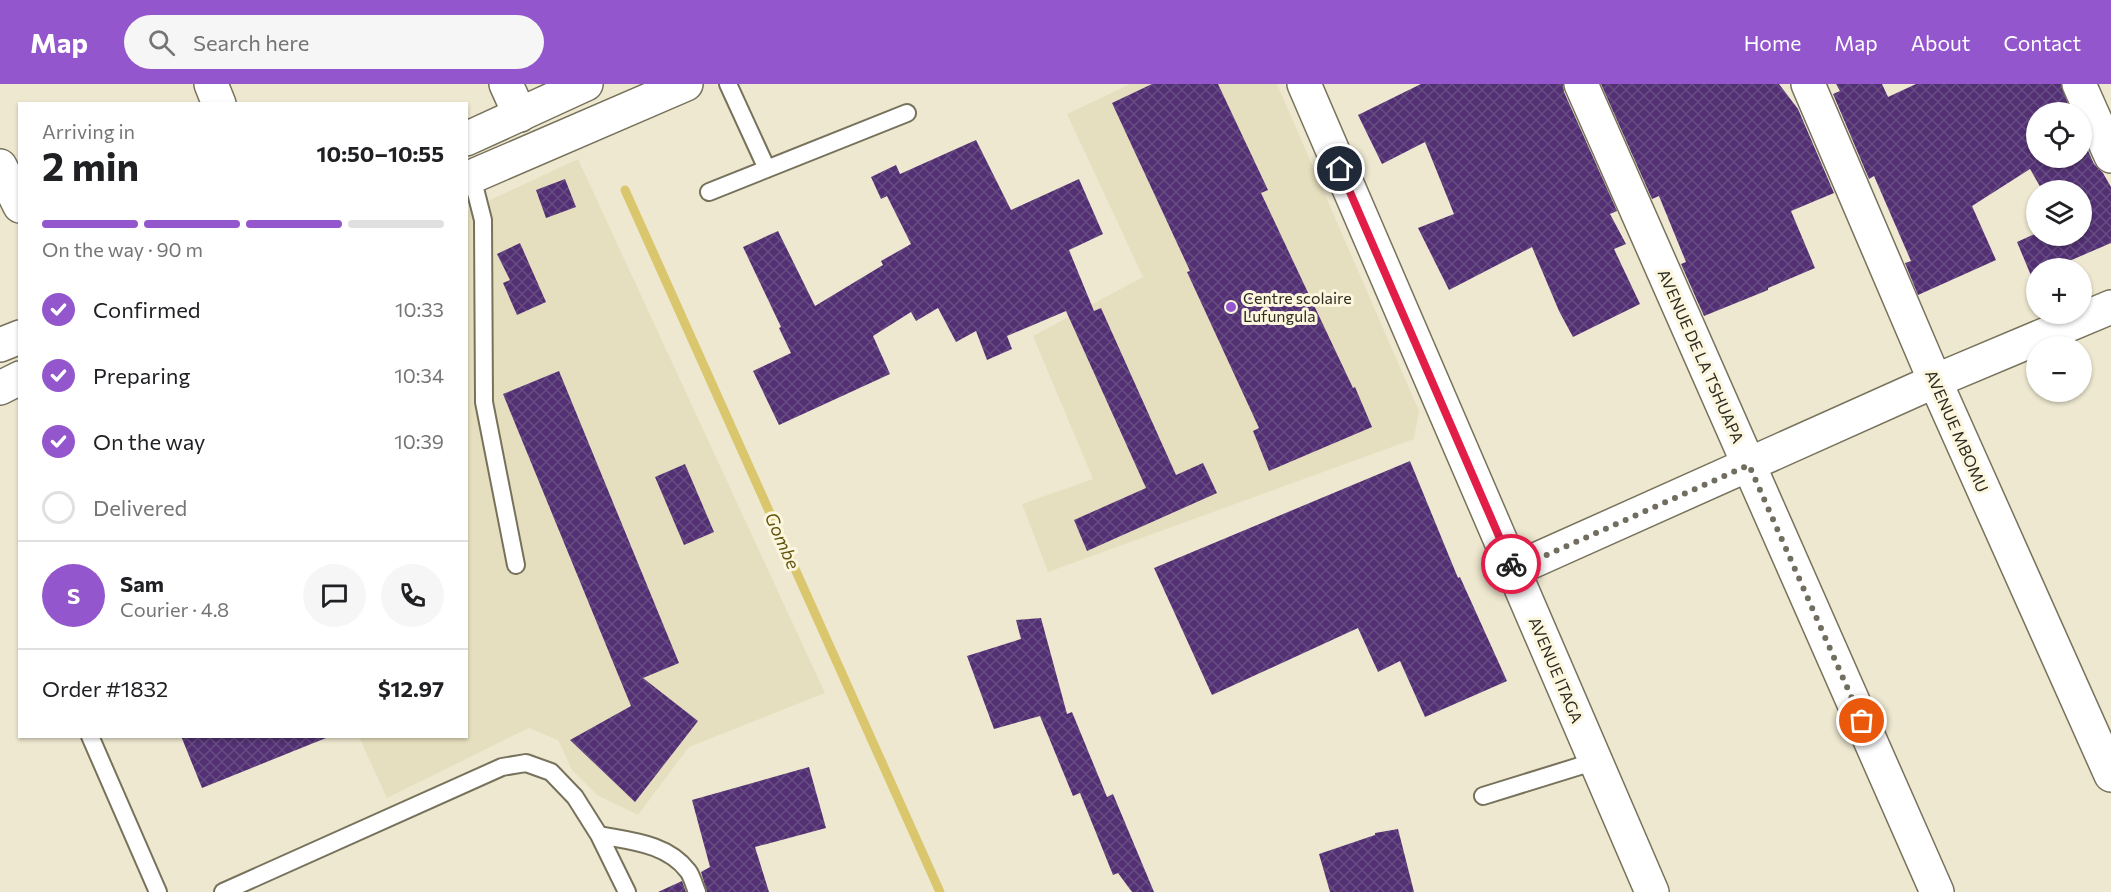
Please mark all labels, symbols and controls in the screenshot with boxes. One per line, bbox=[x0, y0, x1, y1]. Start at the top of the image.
search box bbox=[124, 15, 544, 69]
text: Map bbox=[30, 25, 88, 59]
icon: search bbox=[145, 26, 178, 59]
text: Search here bbox=[193, 29, 309, 56]
text: Home bbox=[1744, 30, 1801, 55]
text: Map bbox=[1834, 30, 1878, 55]
text: About bbox=[1911, 30, 1970, 55]
text: Contact bbox=[2003, 30, 2081, 55]
map controls bbox=[2026, 102, 2092, 402]
button: locate bbox=[2026, 102, 2092, 168]
text: Arriving in bbox=[42, 119, 135, 143]
text: 10:50–10:55 bbox=[317, 140, 444, 167]
text: 2 min bbox=[42, 141, 139, 189]
pin bbox=[1314, 143, 1365, 194]
icon: home bbox=[1323, 152, 1356, 185]
button: layers bbox=[2026, 180, 2092, 246]
text: On the way · 90 m bbox=[42, 237, 203, 261]
button: + bbox=[2026, 258, 2092, 324]
street label: AVENUE DE LA TSHUAPA bbox=[1654, 266, 1748, 446]
place label: Centre scolaire Lufungula bbox=[1243, 288, 1352, 325]
icon: check bbox=[42, 293, 75, 326]
text: Confirmed bbox=[93, 296, 200, 323]
text: 10:33 bbox=[395, 297, 444, 321]
marker: Centre scolaire Lufungula bbox=[1224, 300, 1238, 314]
button: − bbox=[2026, 336, 2092, 402]
icon: check bbox=[42, 359, 75, 392]
text: Preparing bbox=[93, 362, 190, 389]
text: 10:34 bbox=[394, 363, 444, 387]
street label: AVENUE MBOMU bbox=[1922, 367, 1993, 495]
icon: check bbox=[42, 425, 75, 458]
text: On the way bbox=[93, 428, 205, 455]
text: 10:39 bbox=[394, 429, 444, 453]
text: Delivered bbox=[93, 494, 187, 521]
water label: Gombe bbox=[761, 509, 805, 573]
courier bbox=[1481, 534, 1541, 594]
icon: bike bbox=[1495, 548, 1528, 581]
button: chat bbox=[303, 564, 366, 627]
button: phone bbox=[381, 564, 444, 627]
text: Sam bbox=[120, 570, 164, 597]
text: S bbox=[67, 582, 80, 609]
text: Courier · 4.8 bbox=[120, 597, 229, 621]
street label: AVENUE ITAGA bbox=[1526, 614, 1587, 726]
text: Order #1832 bbox=[42, 675, 168, 702]
text: $12.97 bbox=[378, 675, 444, 702]
pin bbox=[1836, 695, 1887, 746]
icon: bag bbox=[1845, 704, 1878, 737]

